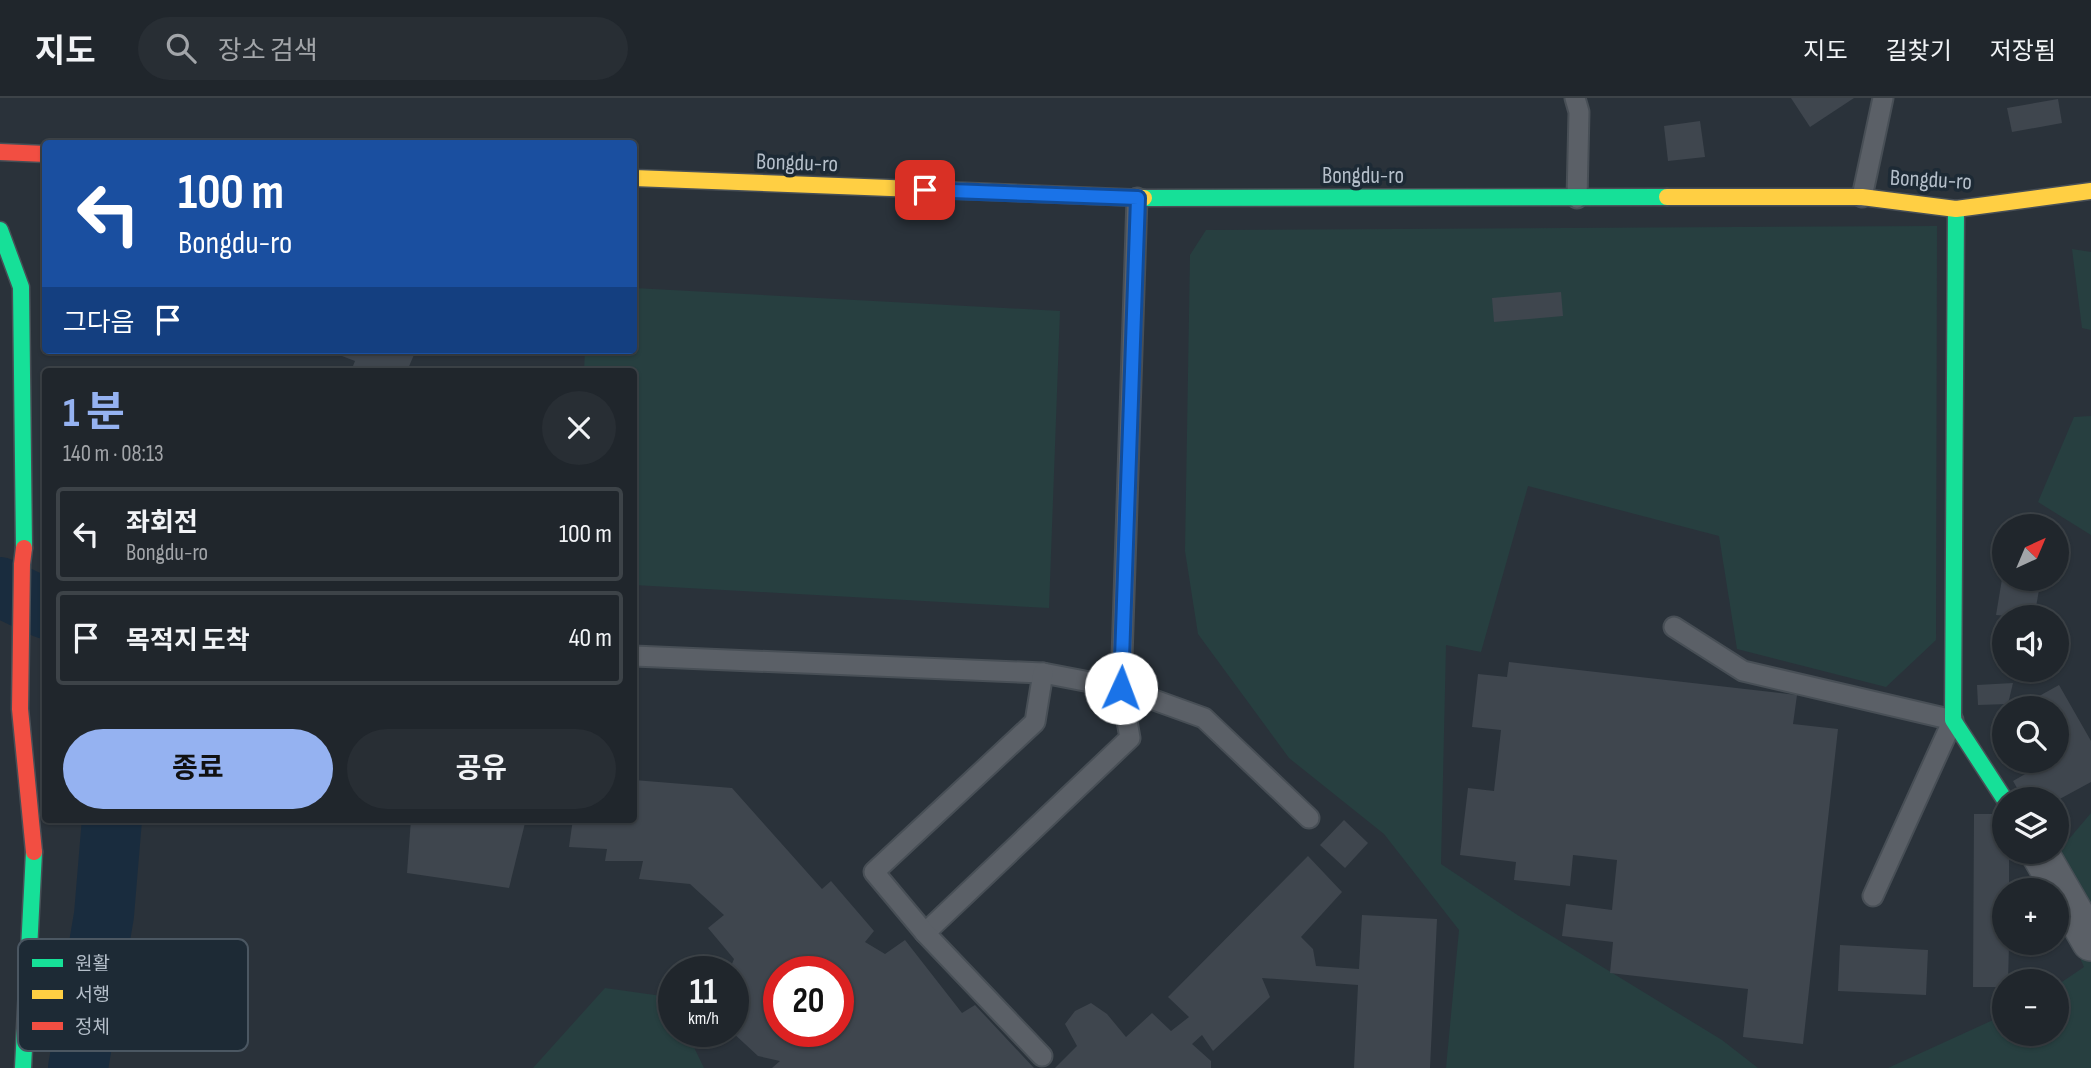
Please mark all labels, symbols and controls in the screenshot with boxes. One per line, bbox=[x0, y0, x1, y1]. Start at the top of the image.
search box bbox=[138, 17, 628, 80]
icon: search bbox=[162, 29, 200, 67]
text: 지도 bbox=[35, 32, 96, 72]
text: 장소 검색 bbox=[218, 36, 318, 67]
text: 지도 bbox=[1803, 37, 1848, 66]
text: 길찾기 bbox=[1886, 37, 1952, 66]
text: 저장됨 bbox=[1990, 37, 2056, 66]
street label: Bongdu-ro bbox=[755, 148, 839, 178]
pin bbox=[895, 160, 955, 220]
street label: Bongdu-ro bbox=[1322, 162, 1404, 190]
text: 100 m bbox=[178, 164, 284, 223]
street label: Bongdu-ro bbox=[1889, 164, 1973, 196]
icon: left bbox=[63, 168, 154, 259]
icon: arrive bbox=[906, 171, 944, 209]
text: Bongdu-ro bbox=[178, 224, 292, 263]
icon: arrive bbox=[149, 301, 187, 339]
text: 그다음 bbox=[63, 308, 135, 339]
text: 1 분 bbox=[63, 388, 125, 439]
button: close bbox=[542, 391, 616, 465]
text: 140 m · 08:13 bbox=[63, 440, 164, 468]
text: 좌회전 bbox=[126, 508, 198, 539]
north arrow bbox=[1992, 514, 2068, 592]
map controls bbox=[1992, 514, 2069, 1046]
icon: left bbox=[67, 515, 105, 553]
text: 100 m bbox=[559, 519, 612, 550]
text: Bongdu-ro bbox=[126, 539, 208, 567]
button: sound bbox=[1992, 605, 2069, 682]
icon: arrive bbox=[67, 619, 105, 657]
text: 40 m bbox=[569, 623, 612, 654]
text: 목적지 도착 bbox=[126, 626, 250, 657]
position arrow bbox=[1084, 651, 1158, 725]
button: search bbox=[1992, 696, 2069, 773]
button: 종료 bbox=[63, 729, 333, 809]
button: 공유 bbox=[347, 729, 616, 809]
button: layers bbox=[1992, 787, 2069, 864]
button: + bbox=[1992, 878, 2069, 955]
legend bbox=[18, 939, 248, 1051]
text: 원활 bbox=[75, 953, 110, 976]
speed limit sign: 20 bbox=[763, 956, 854, 1047]
button: − bbox=[1992, 969, 2069, 1046]
text: 11 bbox=[690, 971, 717, 1014]
text: 서행 bbox=[75, 984, 110, 1007]
text: km/h bbox=[688, 1008, 719, 1029]
text: 정체 bbox=[75, 1016, 110, 1039]

